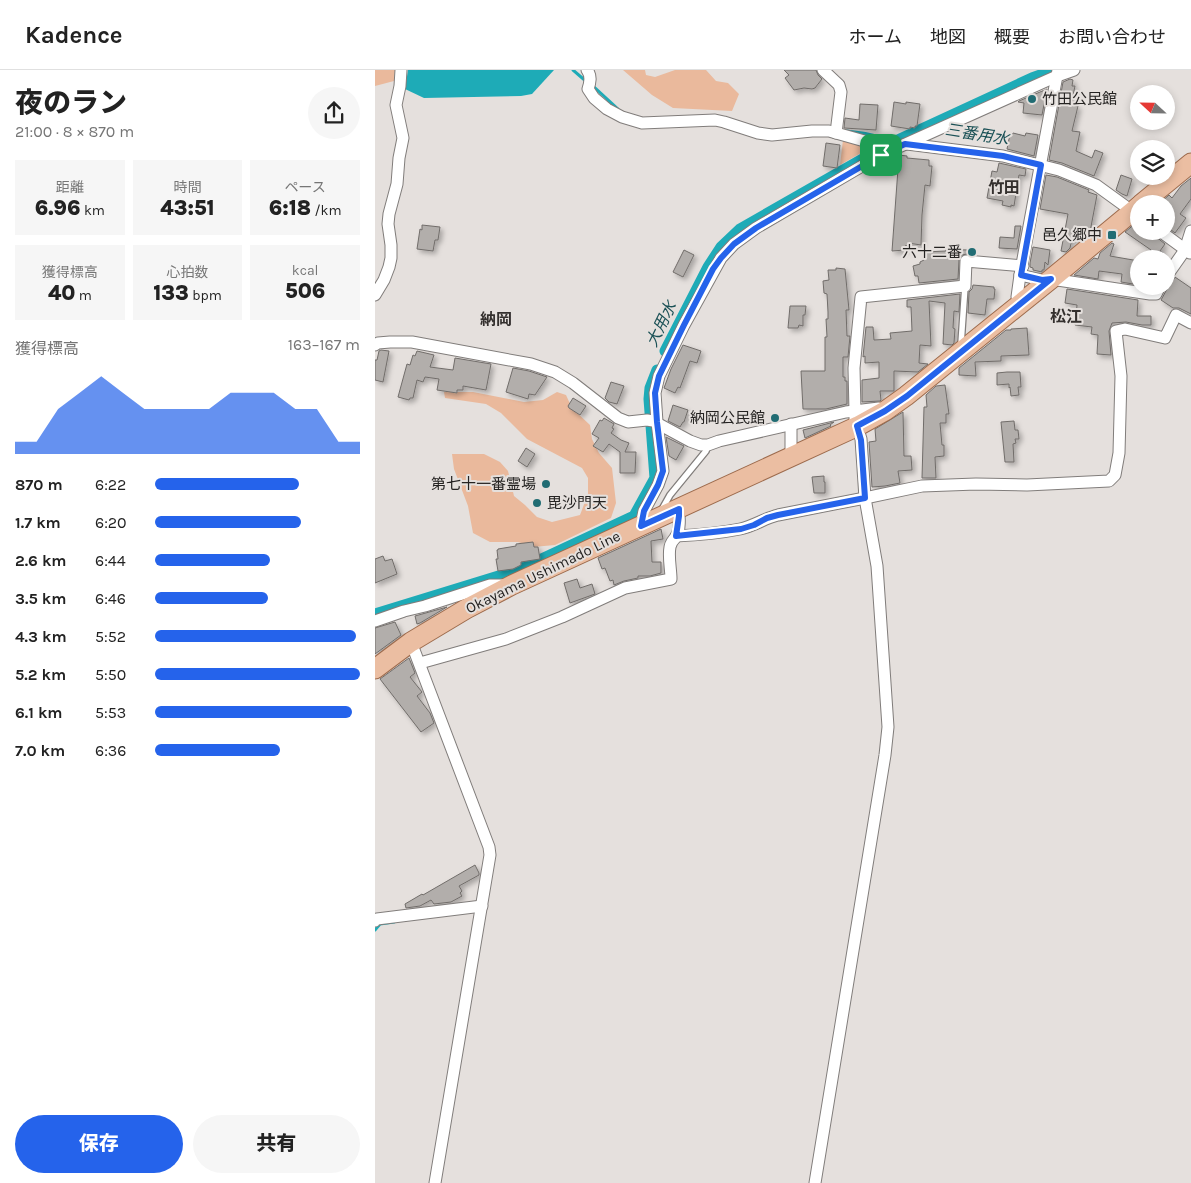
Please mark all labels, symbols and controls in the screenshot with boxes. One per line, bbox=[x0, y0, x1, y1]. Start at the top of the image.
text: Kadence bbox=[25, 21, 123, 49]
text: ホーム bbox=[849, 26, 902, 48]
text: 地図 bbox=[930, 26, 966, 48]
text: 概要 bbox=[994, 26, 1030, 48]
text: お問い合わせ bbox=[1058, 26, 1166, 48]
north arrow bbox=[1130, 85, 1175, 130]
map controls bbox=[1130, 85, 1175, 295]
text: 夜のラン bbox=[15, 86, 127, 119]
button: share bbox=[308, 87, 360, 139]
place label: 竹田公民館 bbox=[1042, 90, 1117, 108]
marker: 竹田公民館 bbox=[1026, 93, 1038, 105]
water label: 三番用水 bbox=[944, 120, 1012, 149]
text: 21:00 · 8 × 870 m bbox=[15, 122, 134, 141]
pin bbox=[860, 134, 902, 176]
button: layers bbox=[1130, 140, 1175, 185]
icon: arrive bbox=[867, 141, 895, 169]
district label: 竹田 bbox=[988, 178, 1020, 197]
text: 距離 bbox=[56, 179, 84, 196]
text: 時間 bbox=[173, 179, 201, 196]
text: ペース bbox=[285, 179, 326, 196]
button: + bbox=[1130, 195, 1175, 240]
text: 6.96 bbox=[35, 196, 81, 220]
text: 43:51 bbox=[160, 196, 215, 220]
text: 6:18 bbox=[269, 196, 311, 220]
text: km bbox=[81, 202, 105, 219]
text: /km bbox=[311, 202, 342, 219]
place label: 邑久郷中 bbox=[1042, 226, 1102, 244]
marker: 邑久郷中 bbox=[1106, 229, 1118, 241]
place label: 六十二番 bbox=[902, 243, 962, 261]
marker: 六十二番 bbox=[966, 246, 978, 258]
button: − bbox=[1130, 250, 1175, 295]
text: kcal bbox=[292, 262, 319, 279]
text: 獲得標高 bbox=[42, 264, 98, 281]
text: 心拍数 bbox=[166, 264, 208, 281]
text: 506 bbox=[285, 279, 325, 303]
text: 40 bbox=[48, 281, 75, 305]
text: 133 bbox=[153, 281, 189, 305]
text: m bbox=[75, 287, 92, 304]
text: bpm bbox=[189, 287, 222, 304]
water label: 大用水 bbox=[642, 296, 681, 350]
district label: 松江 bbox=[1050, 307, 1082, 326]
district label: 納岡 bbox=[480, 310, 512, 329]
text: 163–167 m bbox=[288, 335, 360, 354]
text: 獲得標高 bbox=[15, 339, 79, 358]
place label: 納岡公民館 bbox=[690, 409, 765, 427]
marker: 納岡公民館 bbox=[769, 412, 781, 424]
text: 870 m bbox=[15, 475, 63, 494]
text: 6:22 bbox=[95, 475, 126, 494]
place label: 第七十一番霊場 bbox=[431, 475, 536, 493]
marker: 第七十一番霊場 bbox=[540, 478, 552, 490]
place label: 毘沙門天 bbox=[547, 494, 607, 512]
marker: 毘沙門天 bbox=[531, 497, 543, 509]
text: 1.7 km bbox=[15, 513, 61, 532]
text: 6:20 bbox=[95, 513, 127, 532]
street label: Okayama Ushimado Line bbox=[463, 527, 623, 617]
text: 2.6 km bbox=[15, 551, 67, 570]
text: 6:44 bbox=[95, 551, 126, 570]
text: 3.5 km bbox=[15, 589, 66, 608]
text: 6:46 bbox=[95, 589, 126, 608]
text: 4.3 km bbox=[15, 627, 67, 646]
text: 5:52 bbox=[95, 627, 126, 646]
text: 5.2 km bbox=[15, 665, 66, 684]
text: 5:50 bbox=[95, 665, 126, 684]
text: 6.1 km bbox=[15, 703, 63, 722]
text: 5:53 bbox=[95, 703, 126, 722]
text: 7.0 km bbox=[15, 741, 65, 760]
text: 6:36 bbox=[95, 741, 126, 760]
button: 保存 bbox=[15, 1115, 183, 1173]
button: 共有 bbox=[193, 1115, 360, 1173]

